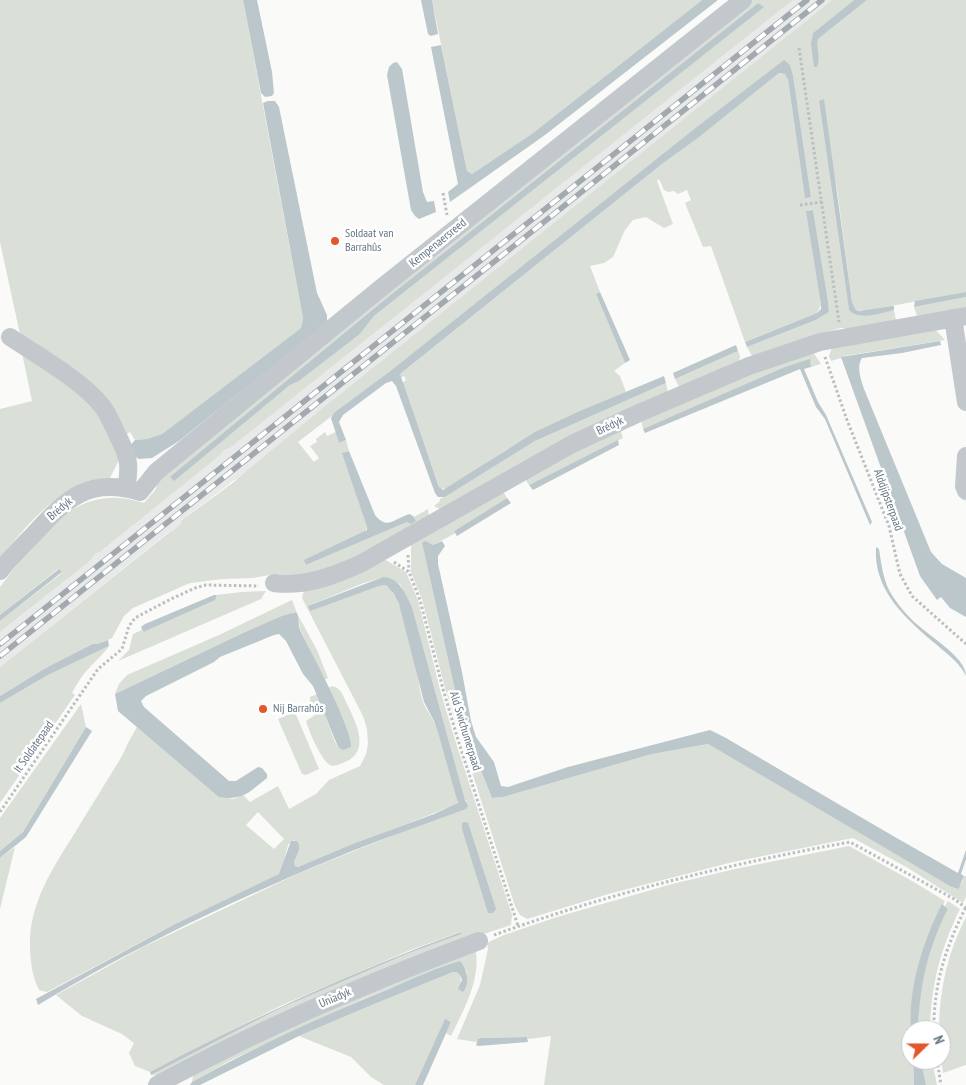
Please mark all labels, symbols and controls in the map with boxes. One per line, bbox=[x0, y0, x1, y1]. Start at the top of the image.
street label: Kempenaersreed bbox=[407, 216, 469, 270]
place label: Soldaat van Barrahûs bbox=[345, 227, 393, 255]
marker: Soldaat van Barrahûs bbox=[329, 235, 341, 247]
street label: Brédyk bbox=[594, 414, 626, 438]
street label: Alddjipsterpaad bbox=[870, 467, 906, 533]
street label: Brédyk bbox=[45, 494, 75, 524]
street label: Ald Swichumerpaad bbox=[446, 690, 484, 772]
place label: Nij Barrahûs bbox=[273, 702, 324, 716]
marker: Nij Barrahûs bbox=[257, 703, 269, 715]
street label: It Soldatepaad bbox=[11, 718, 57, 776]
street label: Uniadyk bbox=[317, 985, 353, 1011]
north arrow bbox=[901, 1020, 951, 1070]
text: N bbox=[929, 1033, 949, 1047]

